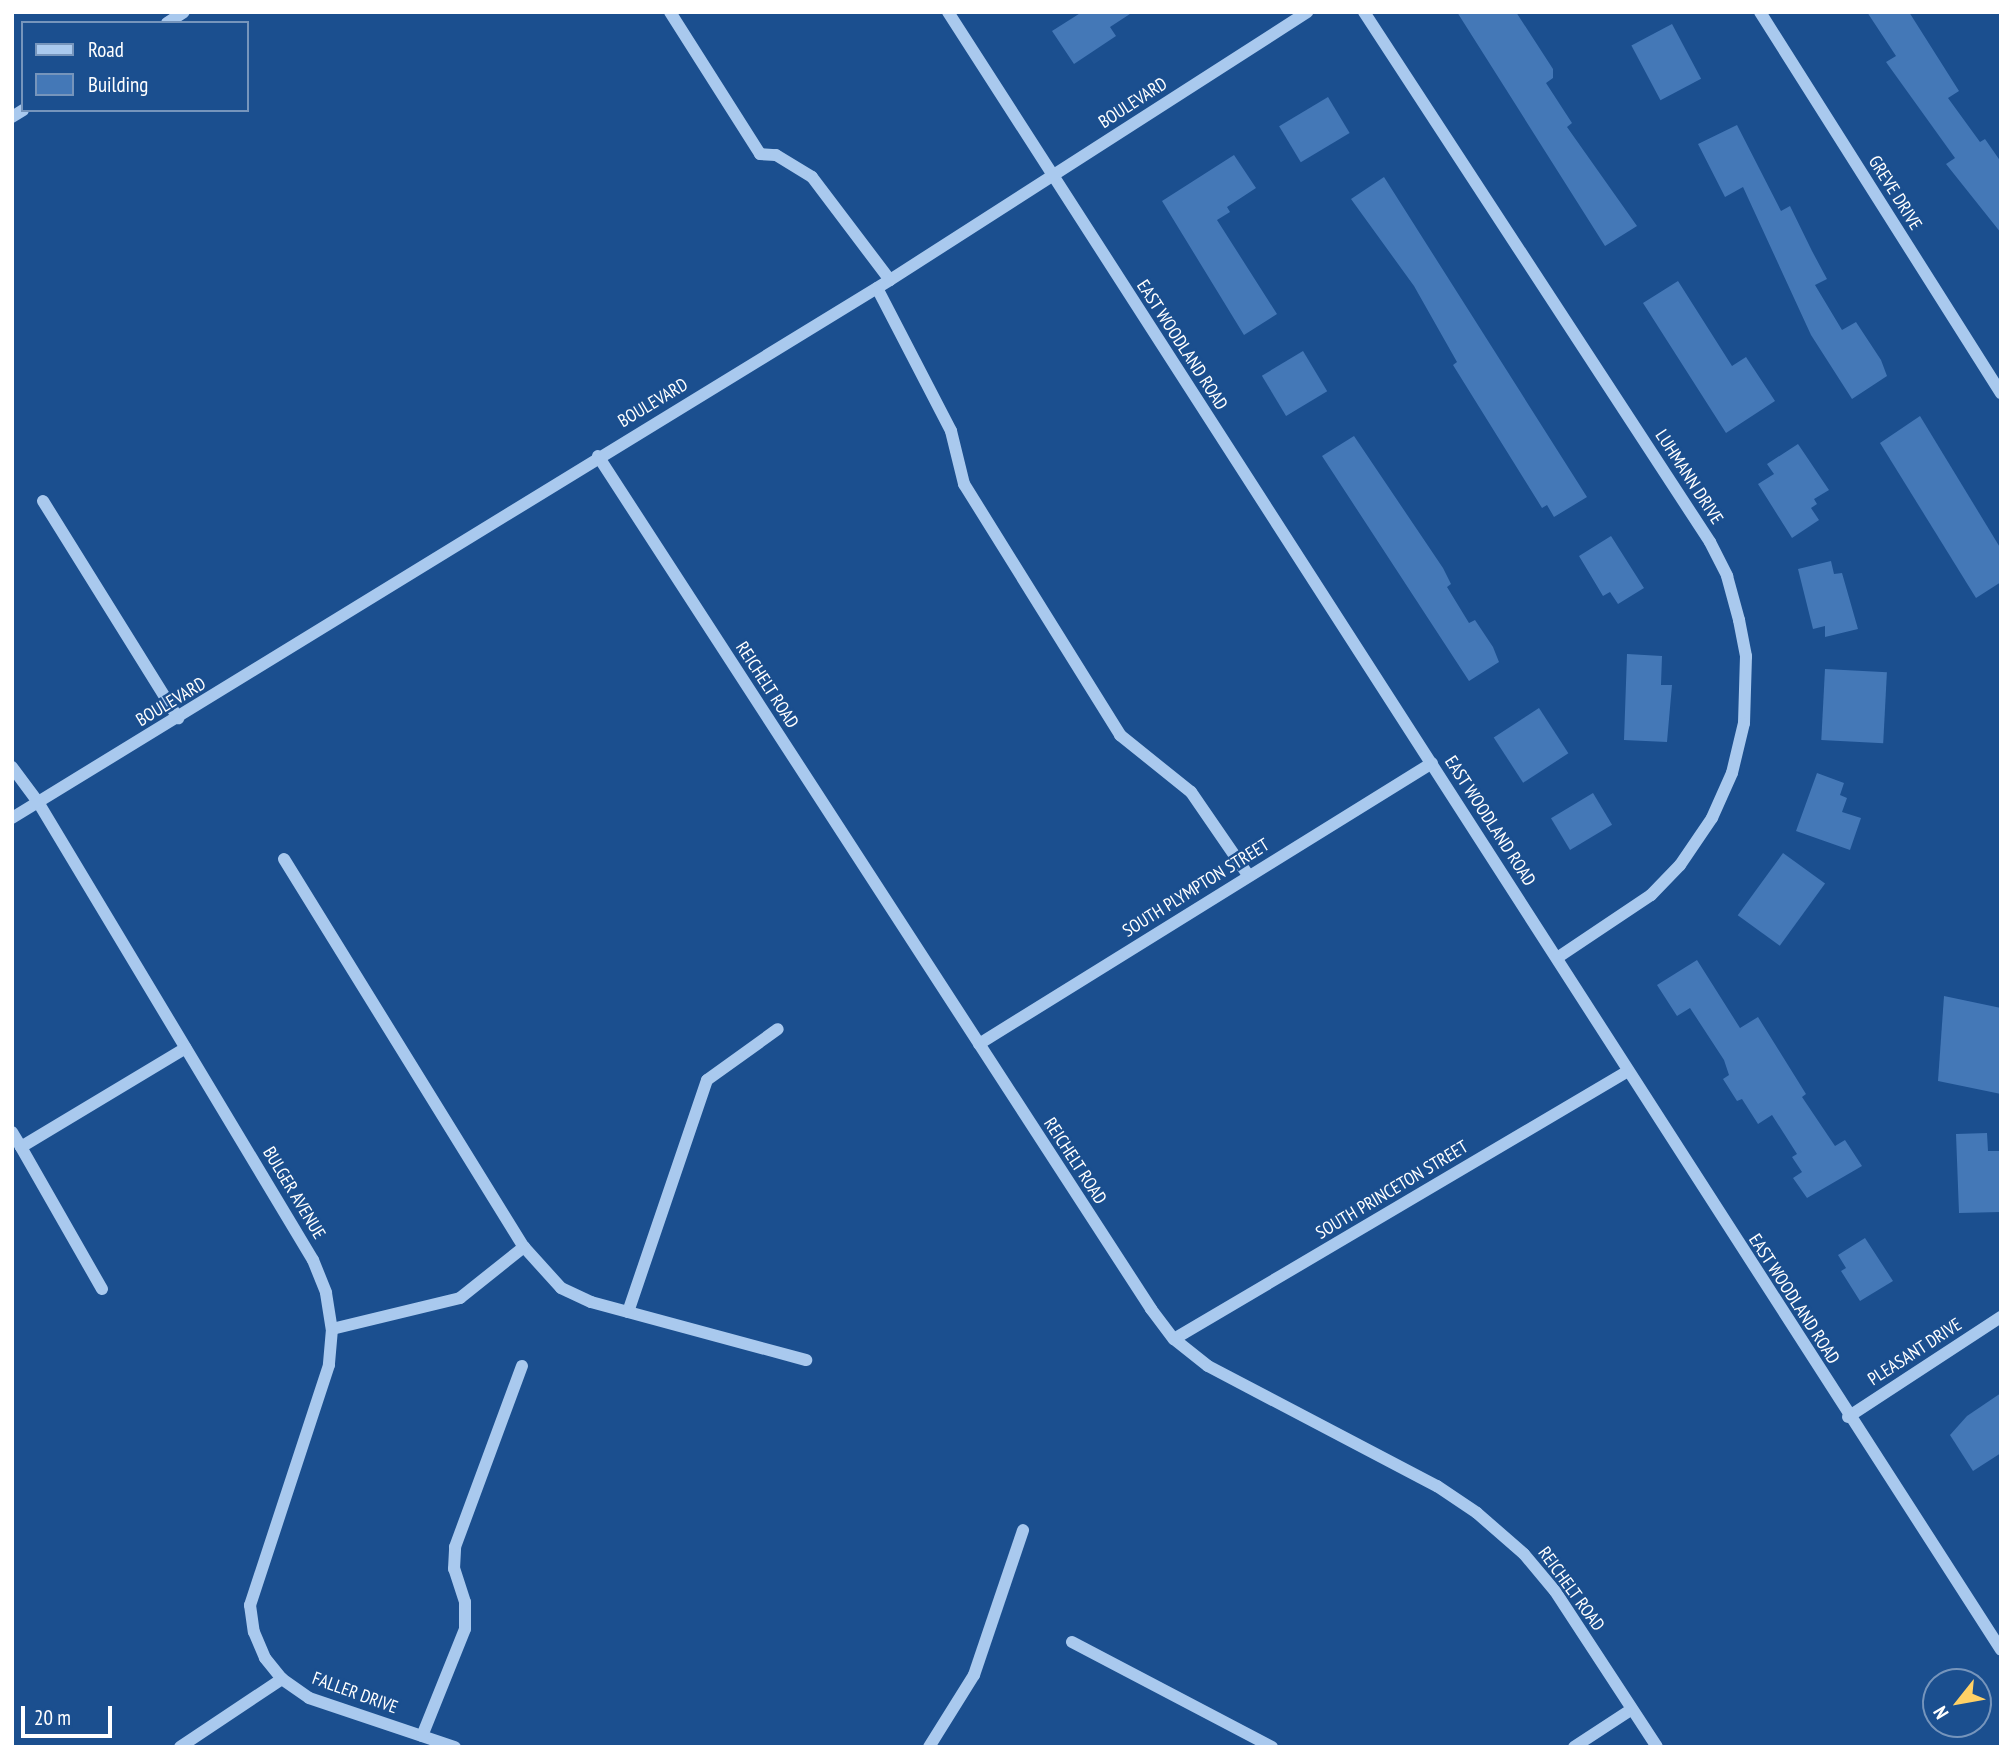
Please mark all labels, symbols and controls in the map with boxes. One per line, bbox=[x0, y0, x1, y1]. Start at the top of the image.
legend bbox=[21, 21, 248, 112]
text: Road bbox=[88, 36, 124, 63]
text: Building bbox=[88, 71, 148, 98]
street label: BOULEVARD bbox=[1095, 73, 1171, 133]
street label: GREVE DRIVE bbox=[1864, 152, 1926, 234]
street label: EAST WOODLAND ROAD bbox=[1132, 276, 1232, 414]
street label: BOULEVARD bbox=[614, 374, 692, 432]
street label: LUHMANN DRIVE bbox=[1651, 426, 1727, 528]
street label: REICHELT ROAD bbox=[731, 637, 803, 733]
street label: BOULEVARD bbox=[132, 673, 210, 731]
street label: EAST WOODLAND ROAD bbox=[1440, 752, 1540, 890]
street label: SOUTH PLYMPTON STREET bbox=[1119, 834, 1273, 942]
street label: REICHELT ROAD bbox=[1039, 1113, 1111, 1209]
street label: SOUTH PRINCETON STREET bbox=[1312, 1136, 1472, 1244]
street label: BULGER AVENUE bbox=[258, 1143, 330, 1243]
street label: EAST WOODLAND ROAD bbox=[1744, 1230, 1844, 1368]
street label: PLEASANT DRIVE bbox=[1864, 1314, 1966, 1390]
street label: REICHELT ROAD bbox=[1533, 1542, 1609, 1636]
street label: FALLER DRIVE bbox=[309, 1668, 401, 1718]
north arrow bbox=[1922, 1668, 1992, 1738]
scale bar bbox=[24, 1692, 116, 1736]
text: N bbox=[1928, 1702, 1954, 1723]
text: 20 m bbox=[34, 1704, 71, 1731]

